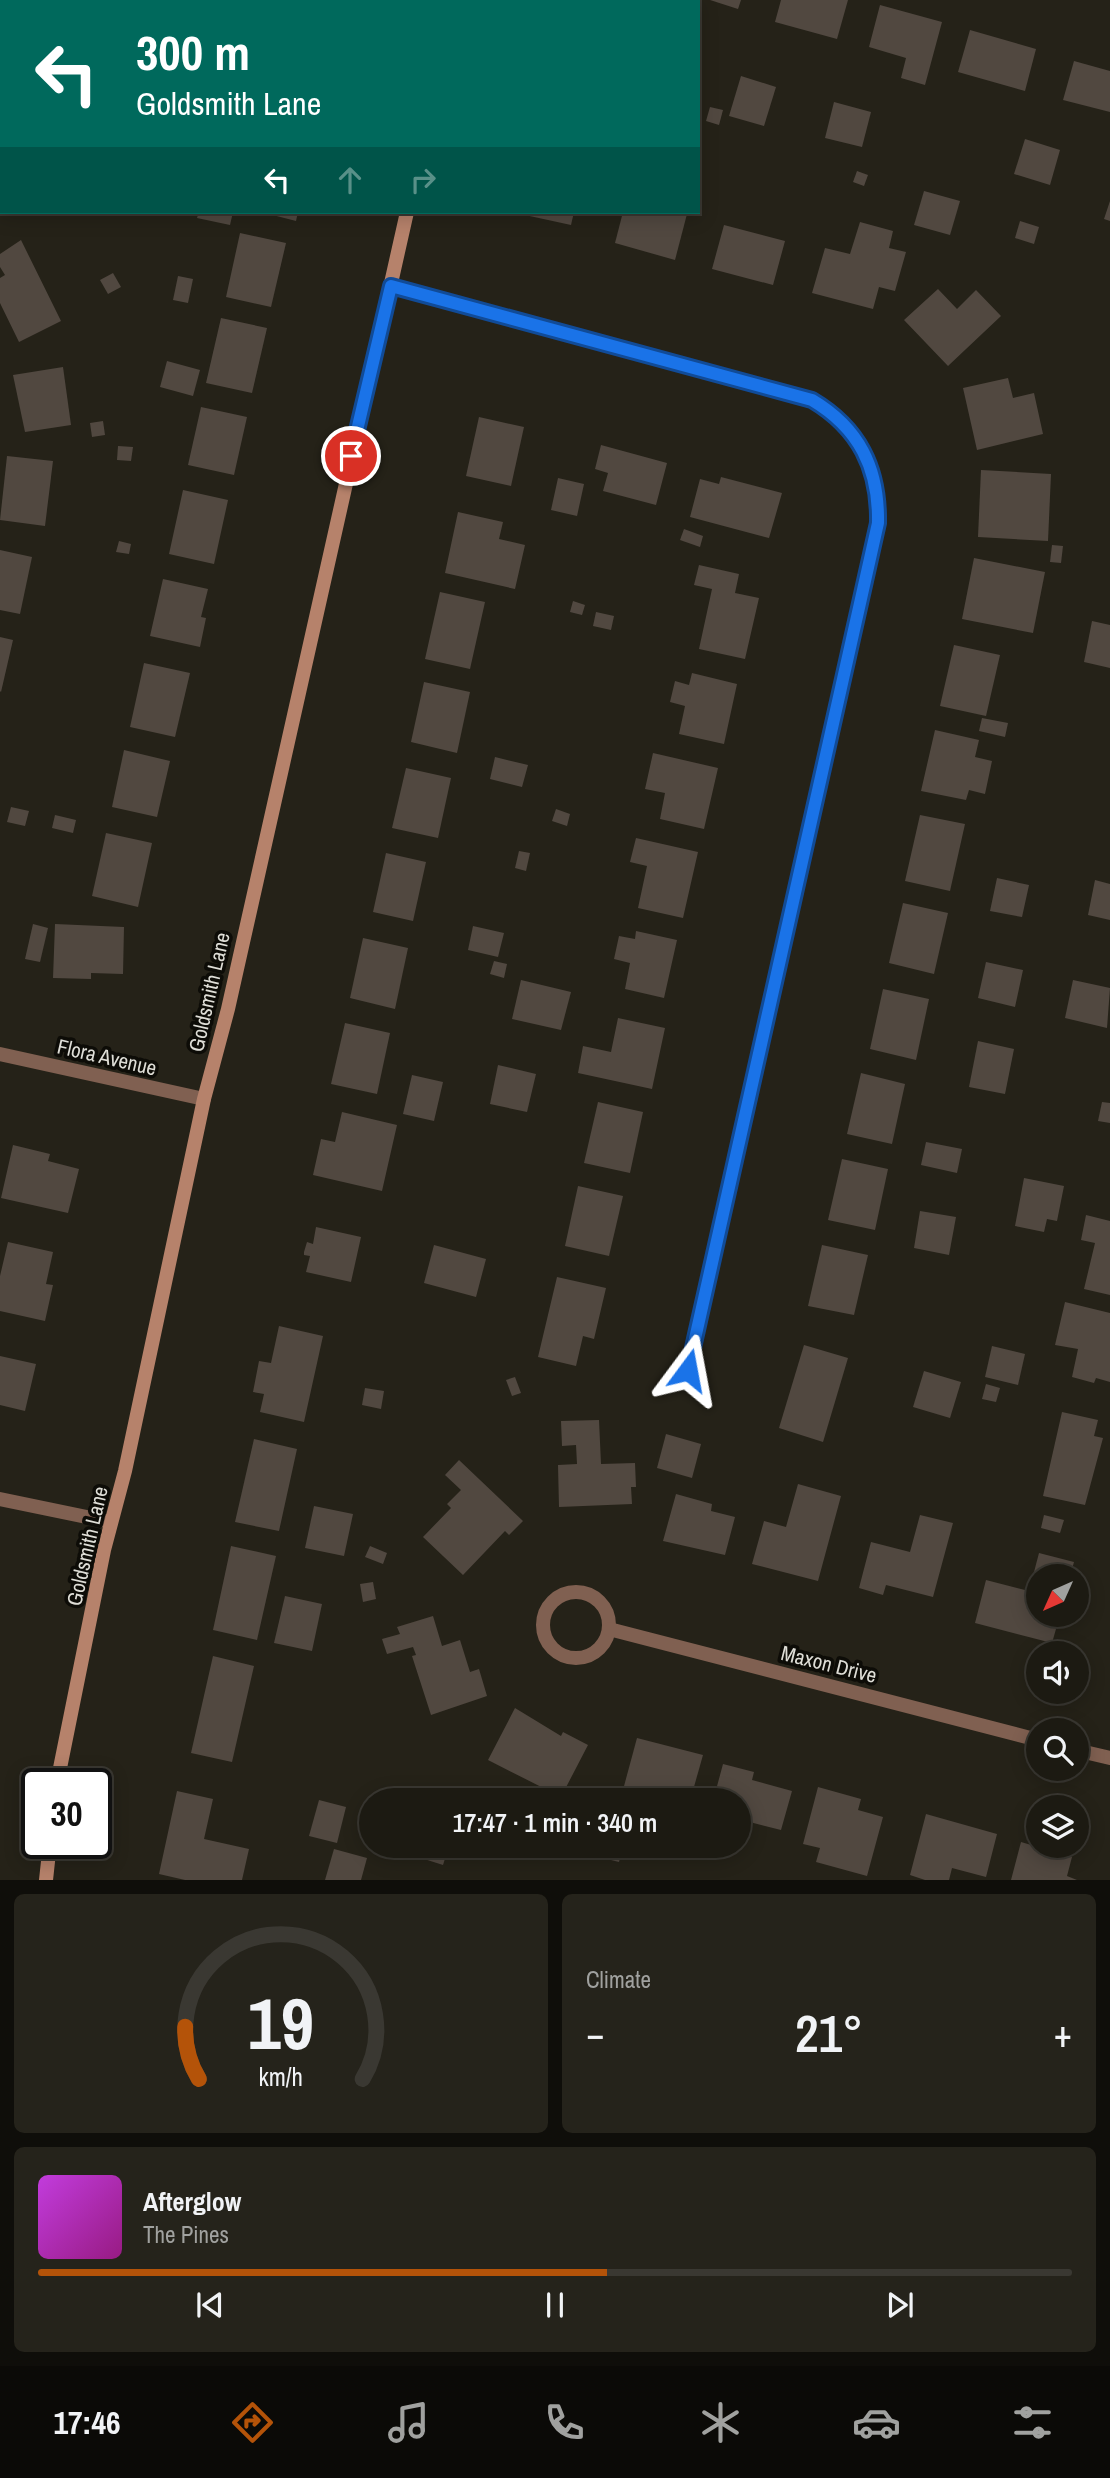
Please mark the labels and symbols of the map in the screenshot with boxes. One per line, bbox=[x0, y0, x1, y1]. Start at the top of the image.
pin bbox=[321, 426, 381, 486]
street label: Goldsmith Lane bbox=[181, 930, 237, 1054]
street label: Flora Avenue bbox=[54, 1031, 160, 1083]
position arrow bbox=[651, 1333, 725, 1407]
street label: Goldsmith Lane bbox=[59, 1484, 115, 1608]
north arrow bbox=[1026, 1564, 1088, 1628]
street label: Maxon Drive bbox=[778, 1638, 880, 1690]
speed limit sign: 30 bbox=[21, 1768, 112, 1859]

